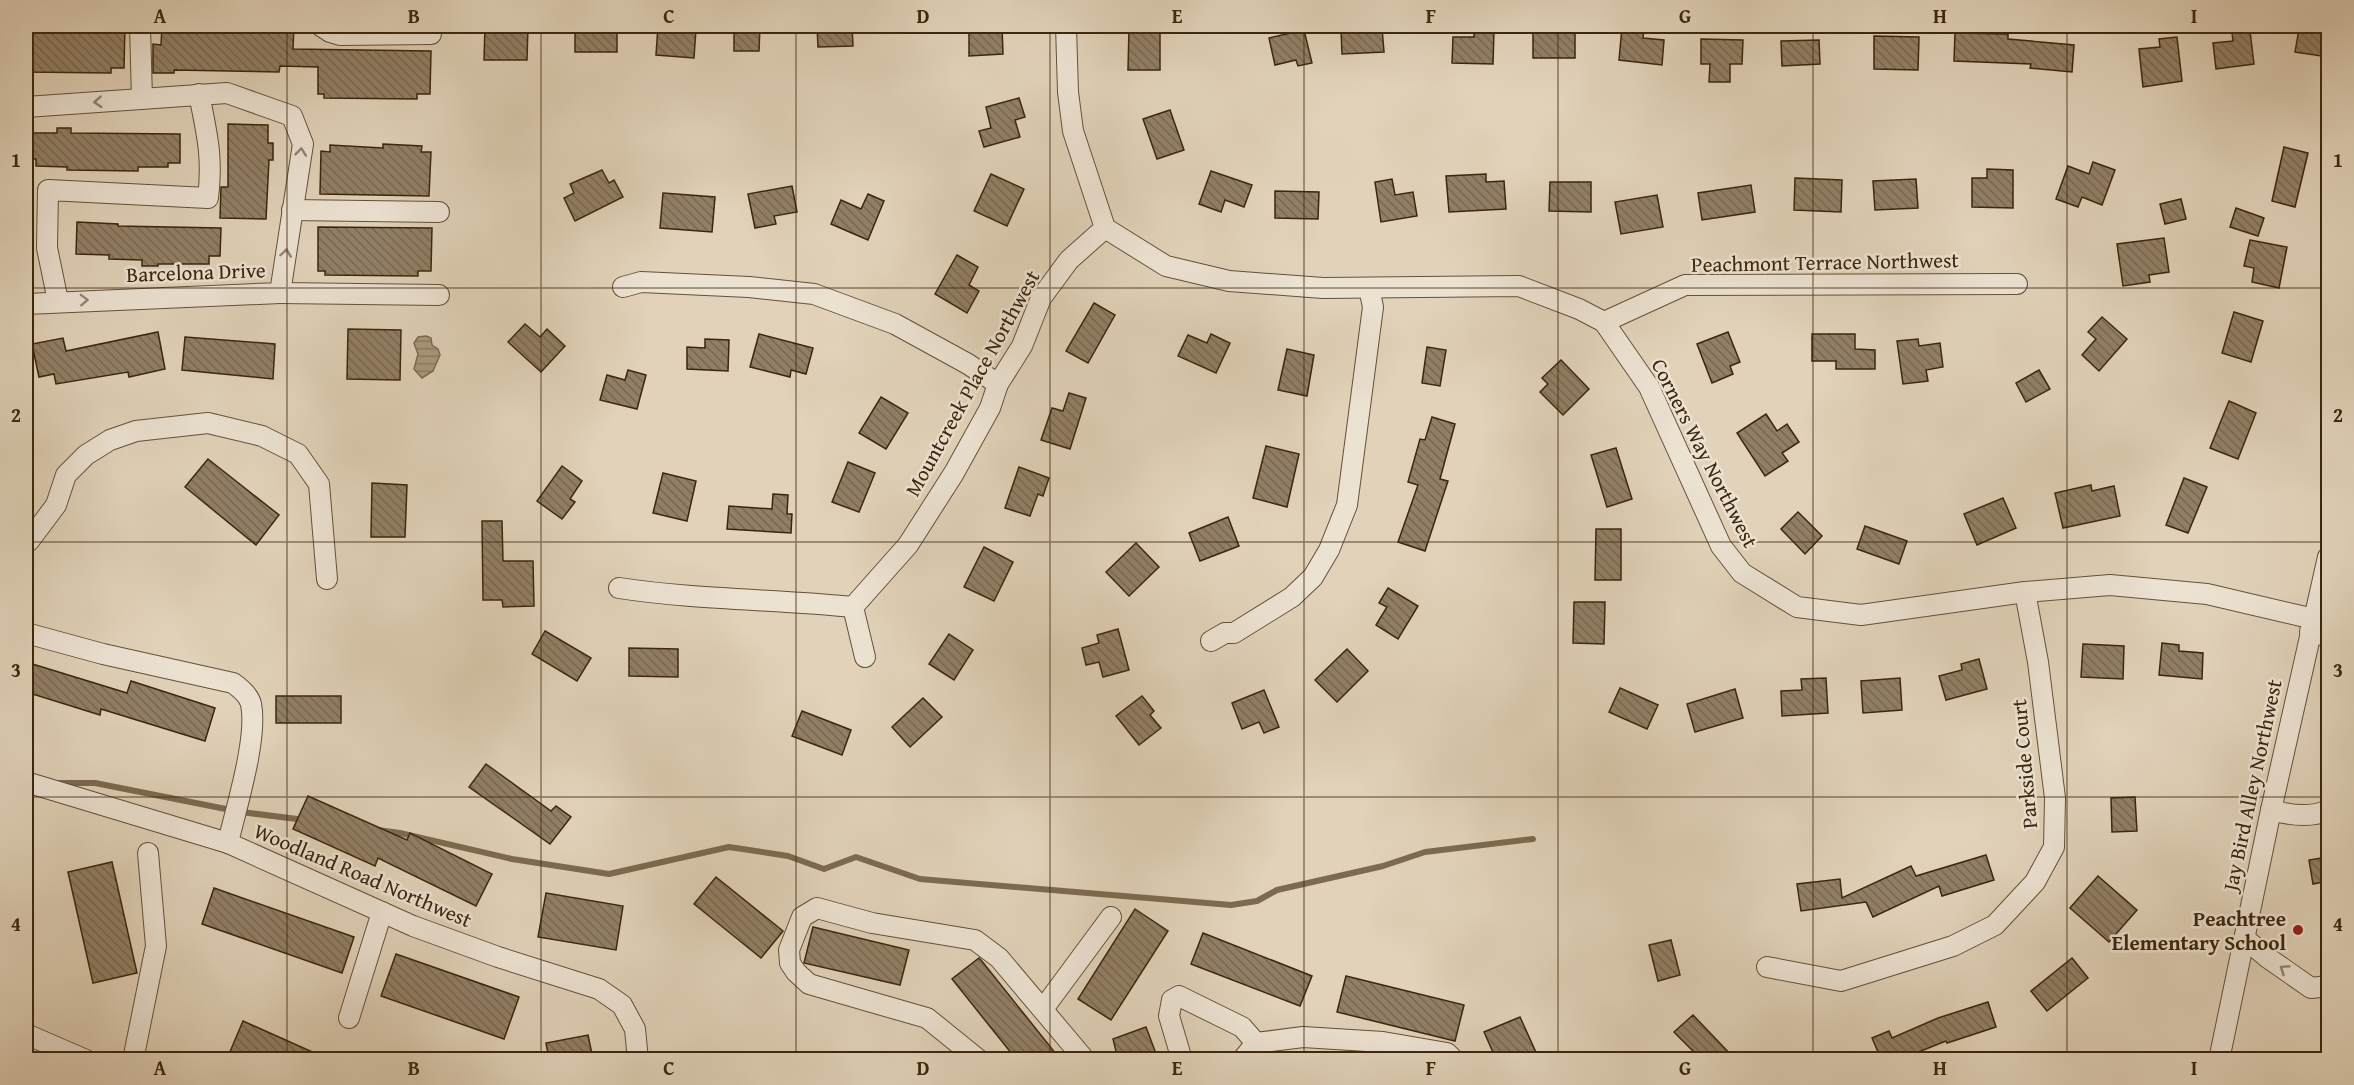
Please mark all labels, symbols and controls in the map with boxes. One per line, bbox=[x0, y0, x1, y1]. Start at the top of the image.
text: A bbox=[154, 1, 167, 30]
text: B bbox=[408, 1, 420, 30]
text: C bbox=[663, 1, 675, 30]
text: D bbox=[916, 1, 930, 30]
text: E bbox=[1172, 1, 1183, 30]
text: F bbox=[1426, 1, 1436, 30]
text: G bbox=[1679, 1, 1691, 30]
text: H bbox=[1933, 1, 1947, 30]
text: I bbox=[2191, 1, 2197, 30]
one-way arrow bbox=[93, 95, 102, 108]
text: 1 bbox=[11, 145, 21, 174]
text: 1 bbox=[2333, 145, 2343, 174]
one-way arrow bbox=[294, 147, 307, 157]
street label: Peachmont Terrace Northwest bbox=[1691, 244, 1960, 280]
one-way arrow bbox=[279, 248, 291, 257]
street label: Barcelona Drive bbox=[126, 254, 266, 290]
street label: Mountcreek Place Northwest bbox=[897, 264, 1048, 502]
one-way arrow bbox=[79, 294, 88, 306]
street label: Corners Way Northwest bbox=[1644, 353, 1766, 553]
text: 2 bbox=[11, 400, 21, 429]
text: 2 bbox=[2333, 400, 2343, 429]
text: 3 bbox=[11, 655, 21, 684]
text: 3 bbox=[2333, 655, 2343, 684]
street label: Jay Bird Alley Northwest bbox=[2214, 676, 2290, 897]
street label: Parkside Court bbox=[2003, 697, 2045, 830]
street label: Woodland Road Northwest bbox=[249, 815, 477, 935]
place label: Peachtree Elementary School bbox=[2112, 903, 2286, 958]
text: 4 bbox=[11, 909, 21, 938]
text: 4 bbox=[2333, 909, 2343, 938]
marker: Peachtree Elementary School bbox=[2291, 923, 2305, 937]
one-way arrow bbox=[2279, 965, 2290, 976]
text: A bbox=[154, 1053, 167, 1082]
text: B bbox=[408, 1053, 420, 1082]
text: C bbox=[663, 1053, 675, 1082]
text: D bbox=[916, 1053, 930, 1082]
text: E bbox=[1172, 1053, 1183, 1082]
text: F bbox=[1426, 1053, 1436, 1082]
text: G bbox=[1679, 1053, 1691, 1082]
text: H bbox=[1933, 1053, 1947, 1082]
text: I bbox=[2191, 1053, 2197, 1082]

